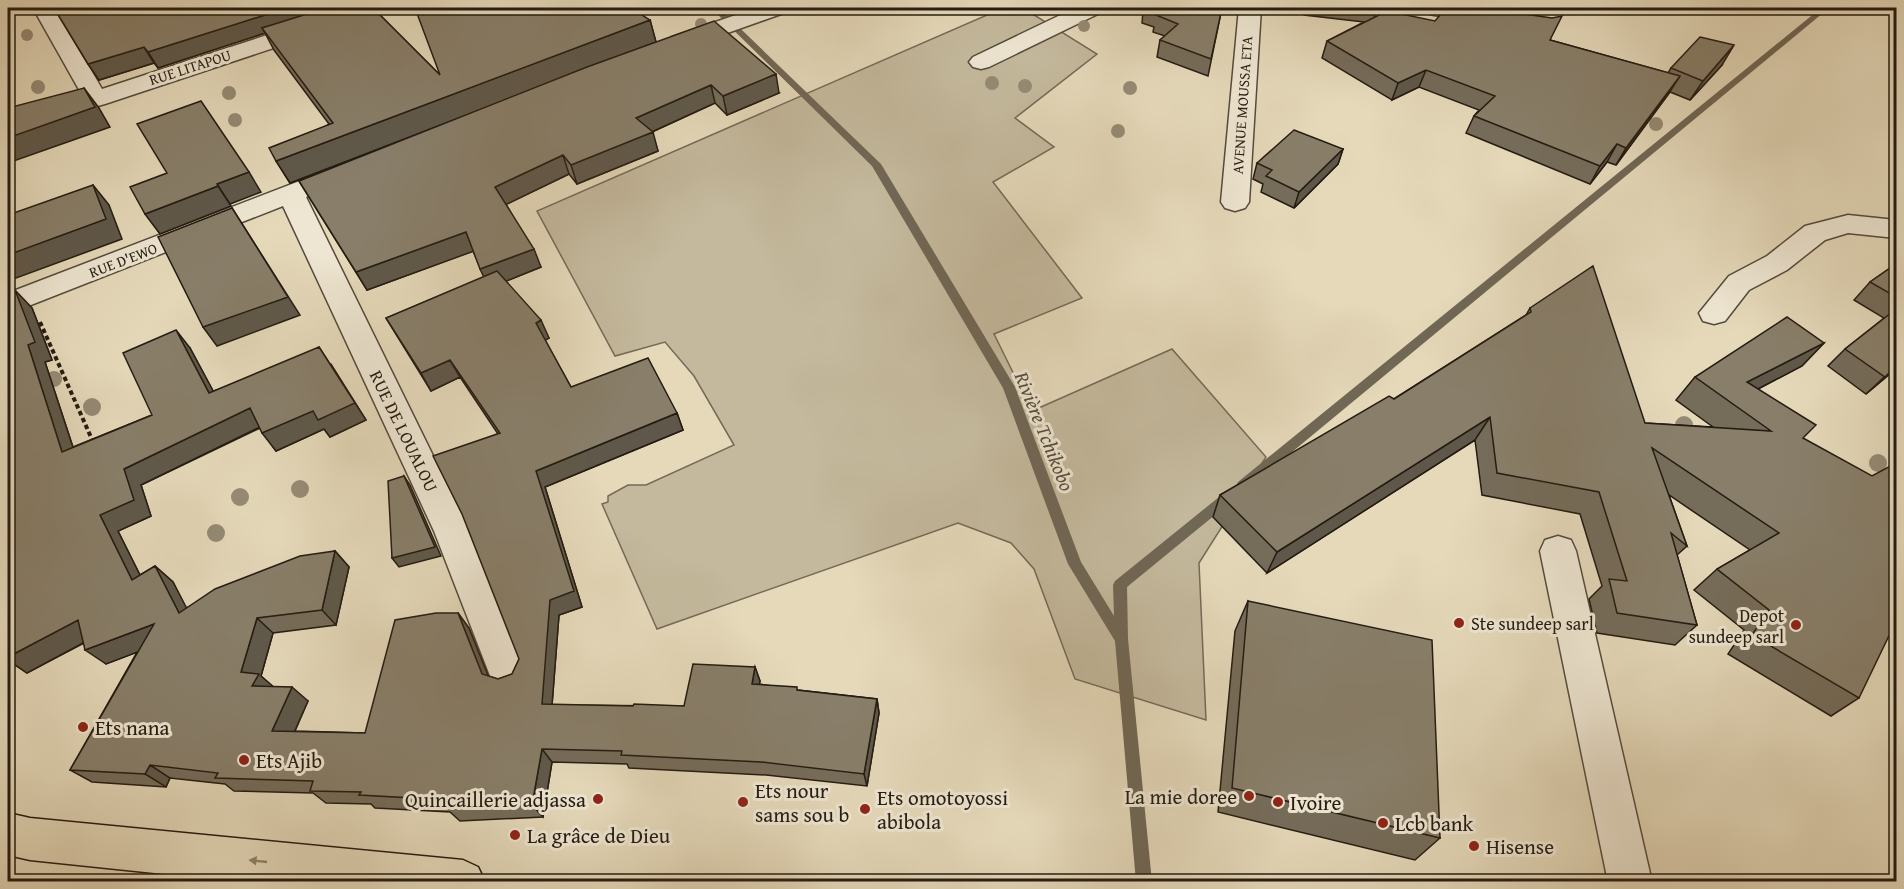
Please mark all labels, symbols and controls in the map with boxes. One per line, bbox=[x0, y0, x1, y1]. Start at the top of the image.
street label: AVENUE MOUSSA ETA bbox=[1227, 35, 1257, 175]
street label: RUE LITAPOU bbox=[146, 44, 234, 90]
street label: RUE D'EWO bbox=[86, 237, 160, 283]
street label: RUE DE LOUALOU bbox=[363, 366, 445, 497]
water label: Rivière Tchikobo bbox=[1007, 366, 1082, 495]
place label: Depot sundeep sarl bbox=[1689, 602, 1785, 650]
place label: Ste sundeep sarl bbox=[1471, 610, 1594, 637]
marker: Ste sundeep sarl bbox=[1452, 616, 1466, 630]
marker: Depot sundeep sarl bbox=[1789, 618, 1803, 632]
place label: Ets nana bbox=[95, 712, 170, 743]
marker: Ets nana bbox=[76, 720, 90, 734]
place label: Ets Ajib bbox=[256, 745, 322, 776]
marker: Ets Ajib bbox=[237, 753, 251, 767]
place label: Ets nour sams sou b bbox=[755, 775, 849, 830]
place label: La mie doree bbox=[1125, 781, 1237, 812]
place label: Ets omotoyossi abibola bbox=[877, 782, 1008, 837]
place label: Quincaillerie adjassa bbox=[405, 784, 586, 815]
place label: Ivoire bbox=[1290, 787, 1341, 818]
marker: La mie doree bbox=[1242, 789, 1256, 803]
marker: Quincaillerie adjassa bbox=[591, 792, 605, 806]
marker: Ets nour sams sou b bbox=[736, 795, 750, 809]
marker: Ivoire bbox=[1271, 795, 1285, 809]
marker: Ets omotoyossi abibola bbox=[858, 802, 872, 816]
place label: Lcb bank bbox=[1395, 808, 1474, 839]
marker: Lcb bank bbox=[1376, 816, 1390, 830]
place label: La grâce de Dieu bbox=[527, 820, 671, 851]
marker: La grâce de Dieu bbox=[508, 828, 522, 842]
place label: Hisense bbox=[1486, 831, 1554, 862]
marker: Hisense bbox=[1467, 839, 1481, 853]
one-way arrow bbox=[248, 856, 267, 866]

